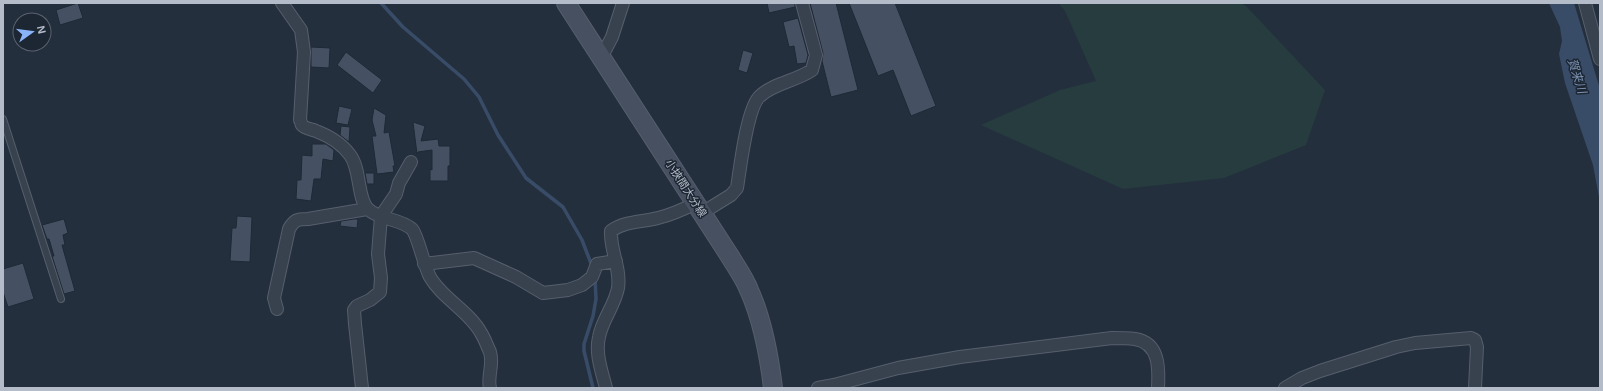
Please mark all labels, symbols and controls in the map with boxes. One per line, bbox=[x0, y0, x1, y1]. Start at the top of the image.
north arrow bbox=[12, 12, 52, 52]
text: N bbox=[35, 24, 48, 35]
water label: 賀来川 bbox=[1565, 57, 1590, 97]
street label: 小挾間大分線 bbox=[663, 157, 709, 219]

